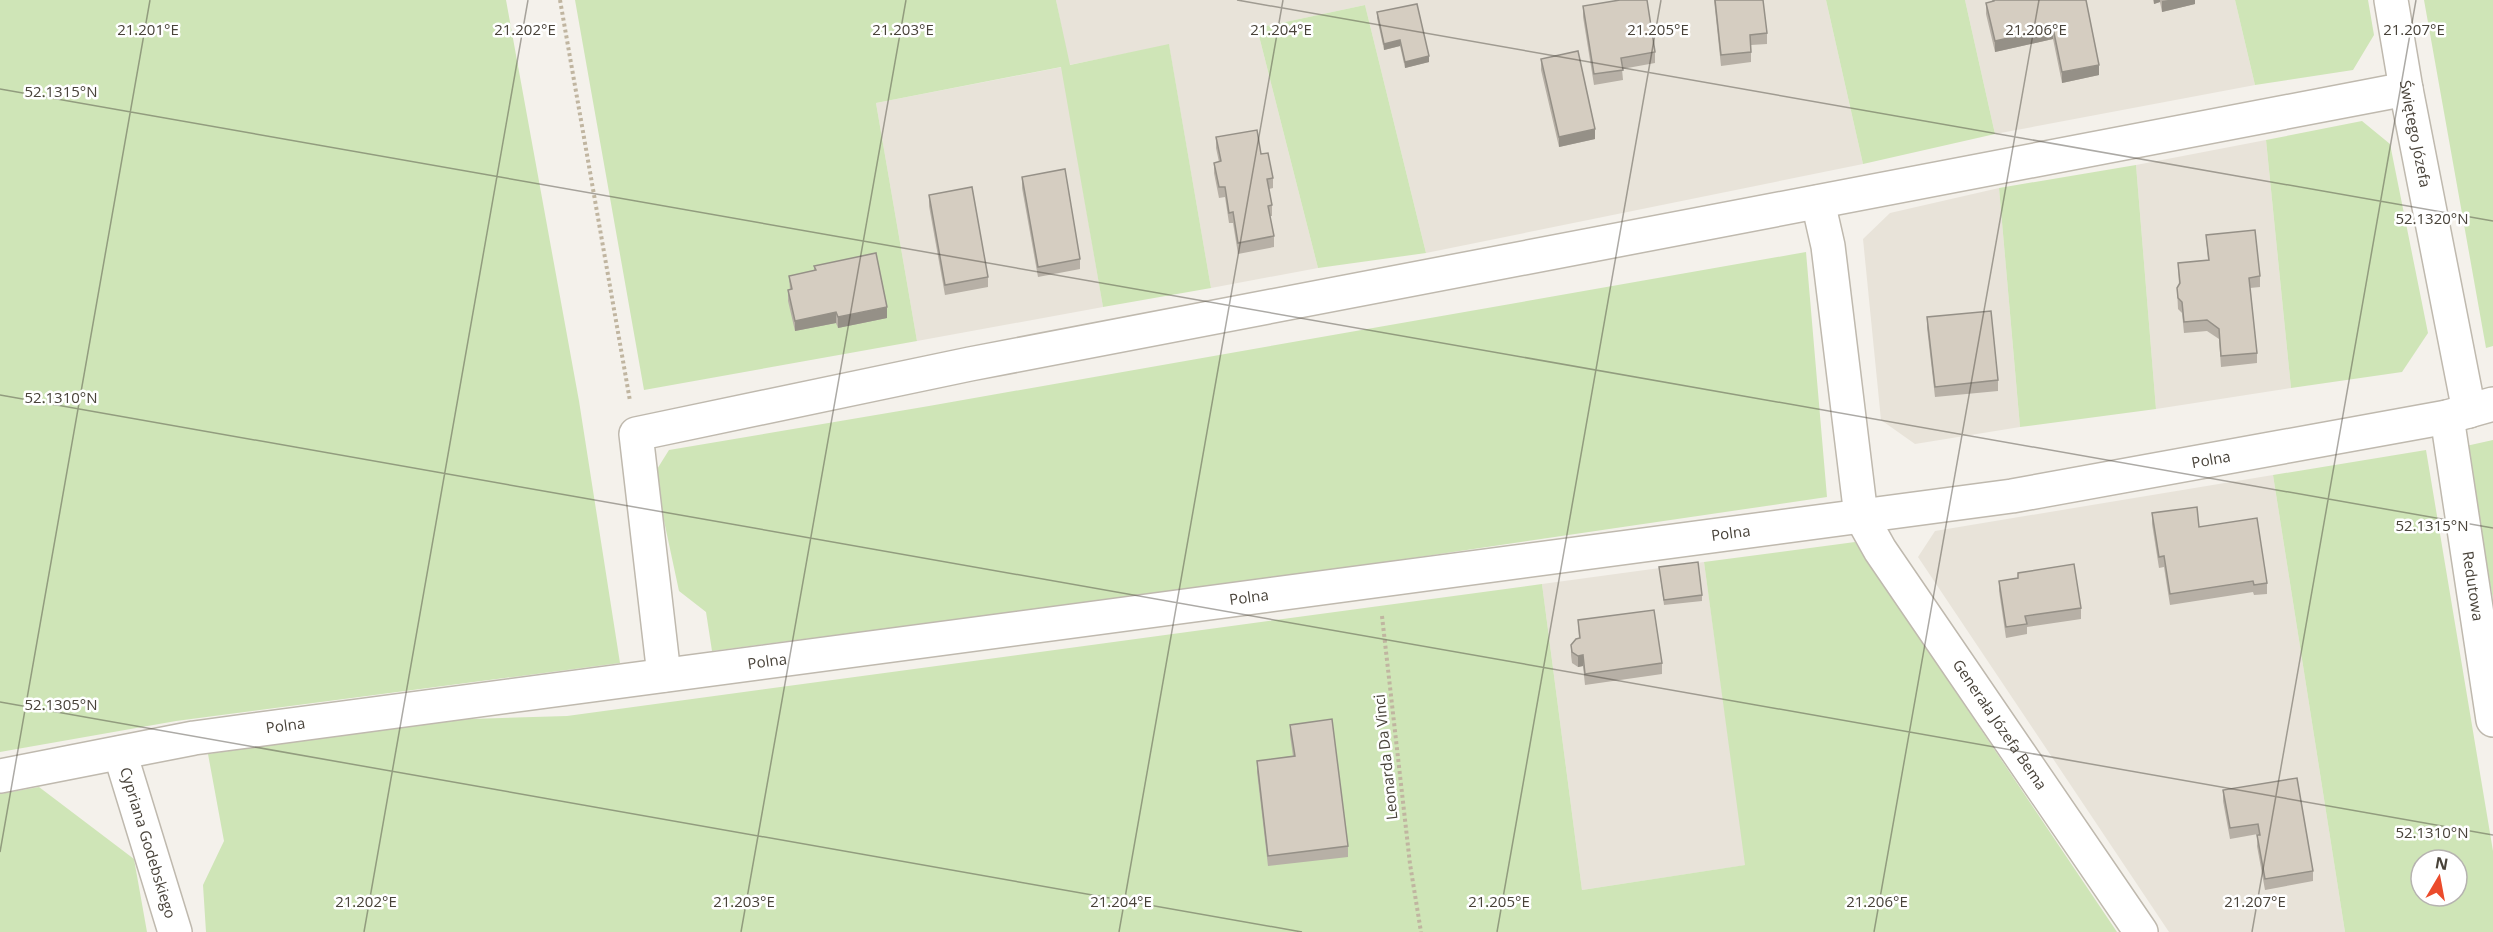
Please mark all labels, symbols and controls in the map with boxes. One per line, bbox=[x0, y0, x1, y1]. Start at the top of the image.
text: 21.201°E bbox=[117, 19, 179, 39]
text: 21.202°E bbox=[494, 19, 556, 39]
text: 21.203°E bbox=[872, 19, 934, 39]
text: 21.204°E bbox=[1250, 19, 1312, 39]
text: 21.205°E bbox=[1627, 19, 1689, 39]
text: 21.206°E bbox=[2005, 19, 2067, 39]
text: 21.207°E bbox=[2383, 19, 2445, 39]
street label: Świętego Józefa bbox=[2396, 79, 2436, 189]
text: 52.1315°N bbox=[24, 81, 98, 101]
text: 52.1320°N bbox=[2395, 208, 2469, 228]
text: 52.1310°N bbox=[24, 387, 98, 407]
street label: Polna bbox=[2190, 446, 2232, 472]
text: 52.1315°N bbox=[2395, 515, 2469, 535]
street label: Polna bbox=[1710, 520, 1751, 545]
street label: Redutowa bbox=[2458, 550, 2489, 622]
street label: Polna bbox=[1228, 584, 1270, 609]
street label: Polna bbox=[746, 648, 788, 673]
street label: Generała Józefa Bema bbox=[1949, 655, 2052, 794]
street label: Leonarda Da Vinci bbox=[1368, 693, 1402, 821]
text: 52.1305°N bbox=[24, 694, 98, 714]
street label: Polna bbox=[265, 712, 306, 737]
street label: Cypriana Godebskiego bbox=[116, 765, 181, 921]
text: 52.1310°N bbox=[2395, 822, 2469, 842]
north arrow bbox=[2409, 848, 2469, 908]
text: N bbox=[2433, 851, 2450, 875]
text: 21.202°E bbox=[335, 891, 397, 911]
text: 21.203°E bbox=[713, 891, 775, 911]
text: 21.204°E bbox=[1090, 891, 1152, 911]
text: 21.205°E bbox=[1468, 891, 1530, 911]
text: 21.206°E bbox=[1846, 891, 1908, 911]
text: 21.207°E bbox=[2224, 891, 2286, 911]

